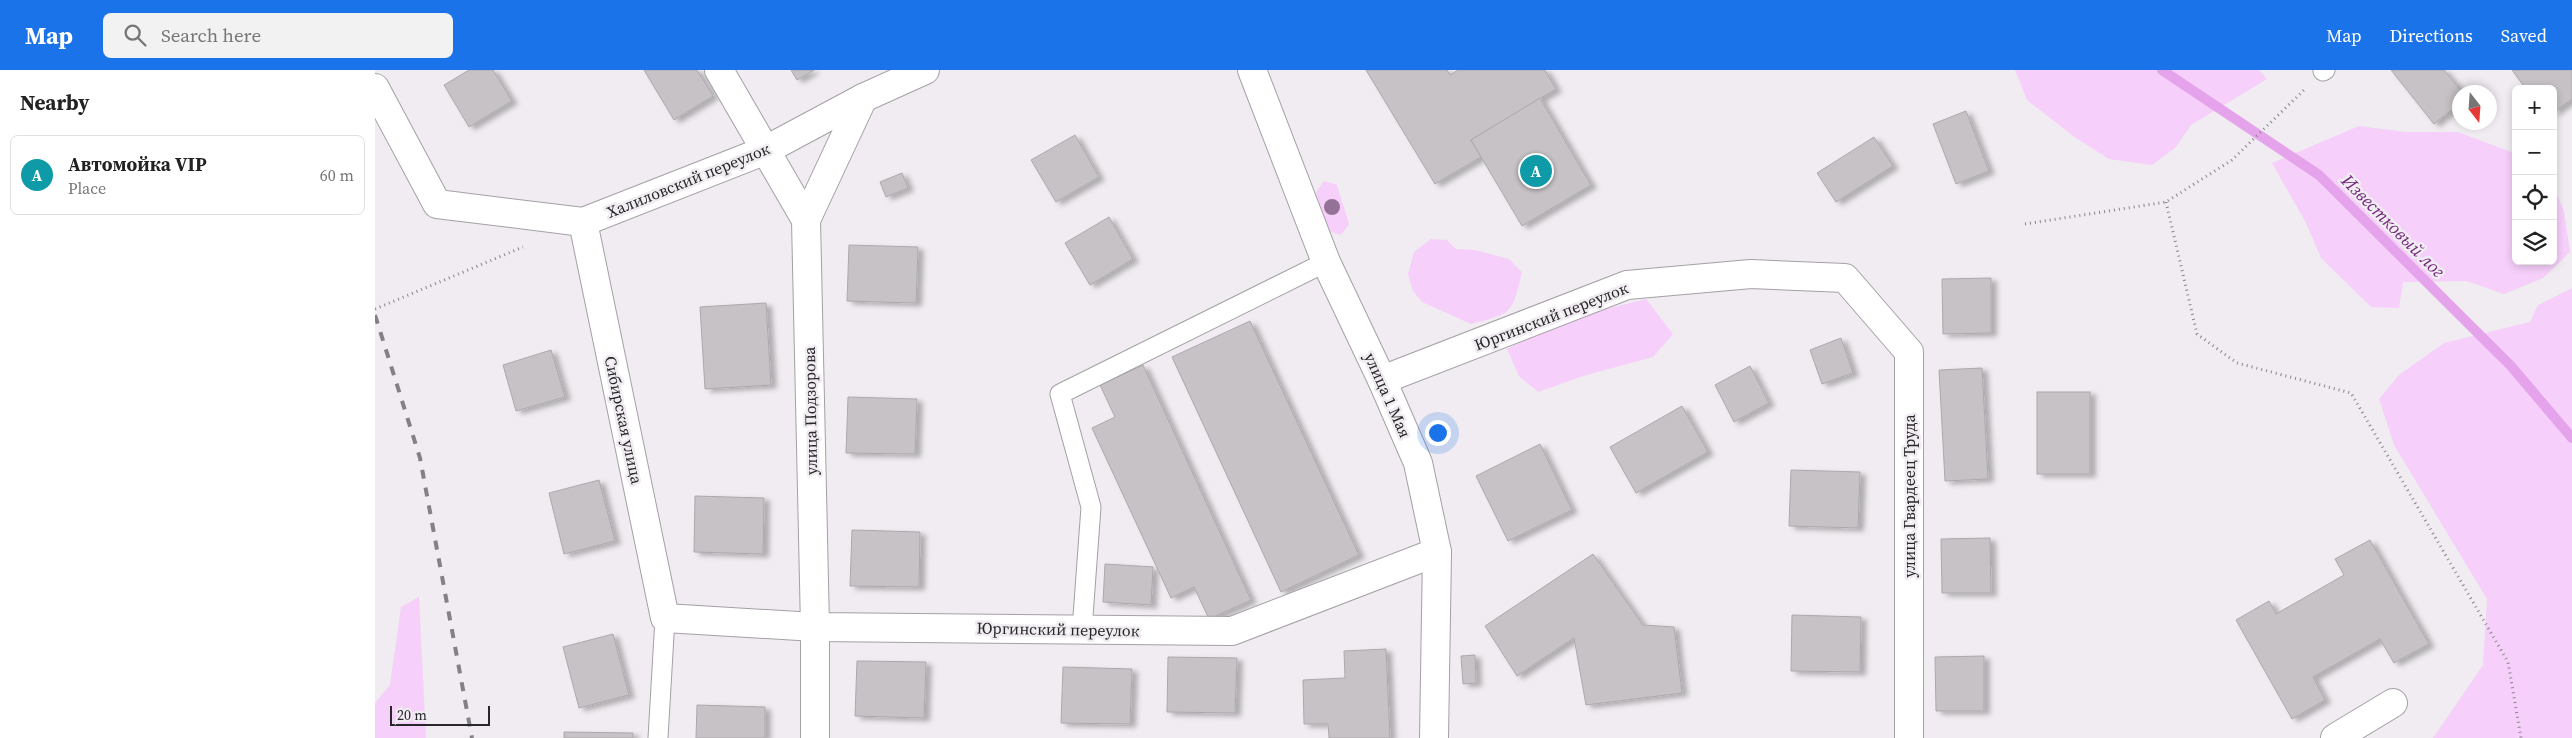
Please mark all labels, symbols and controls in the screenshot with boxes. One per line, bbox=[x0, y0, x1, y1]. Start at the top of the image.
search box bbox=[103, 13, 453, 58]
text: Map bbox=[25, 19, 73, 52]
icon: search bbox=[121, 21, 149, 49]
text: Search here bbox=[161, 22, 261, 48]
text: Map bbox=[2326, 23, 2362, 48]
text: Directions bbox=[2390, 23, 2473, 48]
text: Saved bbox=[2501, 23, 2547, 48]
north arrow bbox=[2452, 85, 2497, 130]
map controls bbox=[2512, 85, 2557, 265]
button: + bbox=[2512, 85, 2557, 130]
text: Nearby bbox=[20, 88, 90, 117]
button: − bbox=[2512, 130, 2557, 175]
street label: Халиловский переулок bbox=[603, 137, 773, 223]
text: Автомойка VIP bbox=[68, 151, 207, 177]
pin: A bbox=[1520, 152, 1552, 190]
text: A bbox=[32, 164, 42, 186]
text: 60 m bbox=[320, 164, 354, 186]
water label: Известковый лог bbox=[2335, 168, 2451, 283]
button: locate bbox=[2512, 175, 2557, 220]
text: Place bbox=[68, 177, 106, 199]
button: layers bbox=[2512, 220, 2557, 265]
street label: Юргинский переулок bbox=[1471, 276, 1631, 355]
street label: улица Подзорова bbox=[798, 346, 822, 475]
street label: улица 1 Мая bbox=[1359, 349, 1417, 441]
street label: Сибирская улица bbox=[600, 354, 648, 487]
street label: улица Гвардеец Труда bbox=[1898, 413, 1920, 578]
your location bbox=[1425, 420, 1451, 446]
street label: Юргинский переулок bbox=[976, 617, 1140, 641]
scale bar bbox=[390, 703, 490, 726]
text: 20 m bbox=[397, 705, 427, 725]

